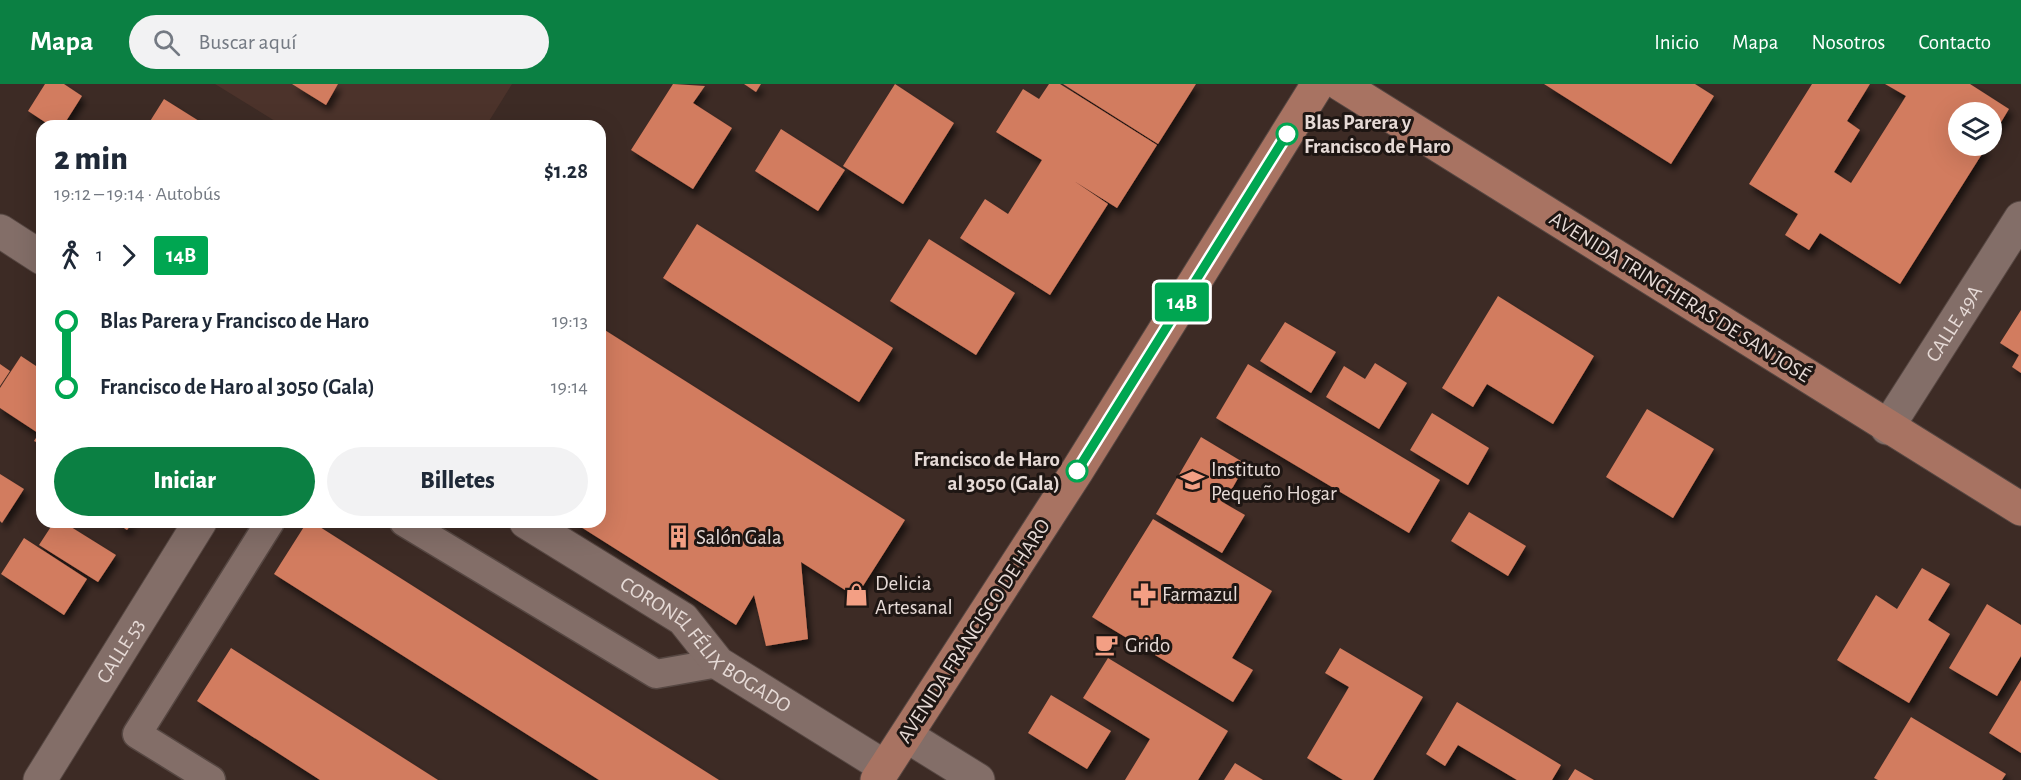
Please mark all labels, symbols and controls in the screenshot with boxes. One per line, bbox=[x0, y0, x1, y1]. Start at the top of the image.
search box bbox=[129, 15, 549, 69]
icon: search bbox=[150, 26, 183, 59]
text: Mapa bbox=[30, 28, 93, 56]
text: Buscar aquí bbox=[198, 31, 297, 53]
text: Inicio bbox=[1654, 32, 1699, 53]
text: Mapa bbox=[1732, 32, 1779, 53]
text: Nosotros bbox=[1812, 32, 1885, 53]
text: Contacto bbox=[1918, 32, 1991, 53]
map controls bbox=[1948, 102, 2002, 156]
button: layers bbox=[1948, 102, 2002, 156]
place label: Blas Parera y Francisco de Haro bbox=[1304, 112, 1451, 157]
marker: Blas Parera y Francisco de Haro bbox=[1276, 123, 1298, 145]
text: 2 min bbox=[54, 143, 128, 176]
text: $1.28 bbox=[544, 160, 588, 182]
text: 19:12 – 19:14 · Autobús bbox=[54, 184, 221, 204]
street label: AVENIDA TRINCHERAS DE SAN JOSÉ bbox=[1546, 206, 1815, 386]
icon: walk bbox=[54, 239, 87, 272]
icon: forward bbox=[112, 239, 145, 272]
text: 1 bbox=[96, 245, 103, 265]
text: 14B bbox=[166, 245, 196, 266]
street label: CALLE 49A bbox=[1922, 281, 1986, 365]
line badge: 14B bbox=[1148, 282, 1216, 322]
text: 14B bbox=[1167, 292, 1197, 313]
text: Blas Parera y Francisco de Haro bbox=[100, 310, 369, 332]
text: 19:13 bbox=[552, 311, 588, 331]
text: Francisco de Haro al 3050 (Gala) bbox=[100, 376, 375, 398]
text: 19:14 bbox=[551, 377, 588, 397]
button: Iniciar bbox=[54, 447, 315, 516]
button: Billetes bbox=[327, 447, 588, 516]
place label: Francisco de Haro al 3050 (Gala) bbox=[913, 449, 1060, 494]
place label: Instituto Pequeño Hogar bbox=[1211, 459, 1337, 504]
marker: Francisco de Haro al 3050 (Gala) bbox=[1066, 460, 1088, 482]
school or university icon: Instituto Pequeño Hogar bbox=[1180, 468, 1206, 494]
street label: AVENIDA FRANCISCO DE HARO bbox=[894, 515, 1054, 747]
building icon: Salón Gala bbox=[665, 524, 691, 550]
place label: Salón Gala bbox=[696, 527, 782, 548]
street label: CORONEL FÉLIX BOGADO bbox=[617, 573, 795, 716]
place label: Delicia Artesanal bbox=[875, 573, 953, 618]
pharmacy icon: Farmazul bbox=[1131, 581, 1157, 607]
shop icon: Delicia Artesanal bbox=[844, 582, 870, 608]
place label: Farmazul bbox=[1162, 584, 1238, 605]
street label: CALLE 53 bbox=[92, 615, 148, 687]
cafe icon: Grido bbox=[1094, 632, 1120, 658]
place label: Grido bbox=[1125, 635, 1170, 656]

